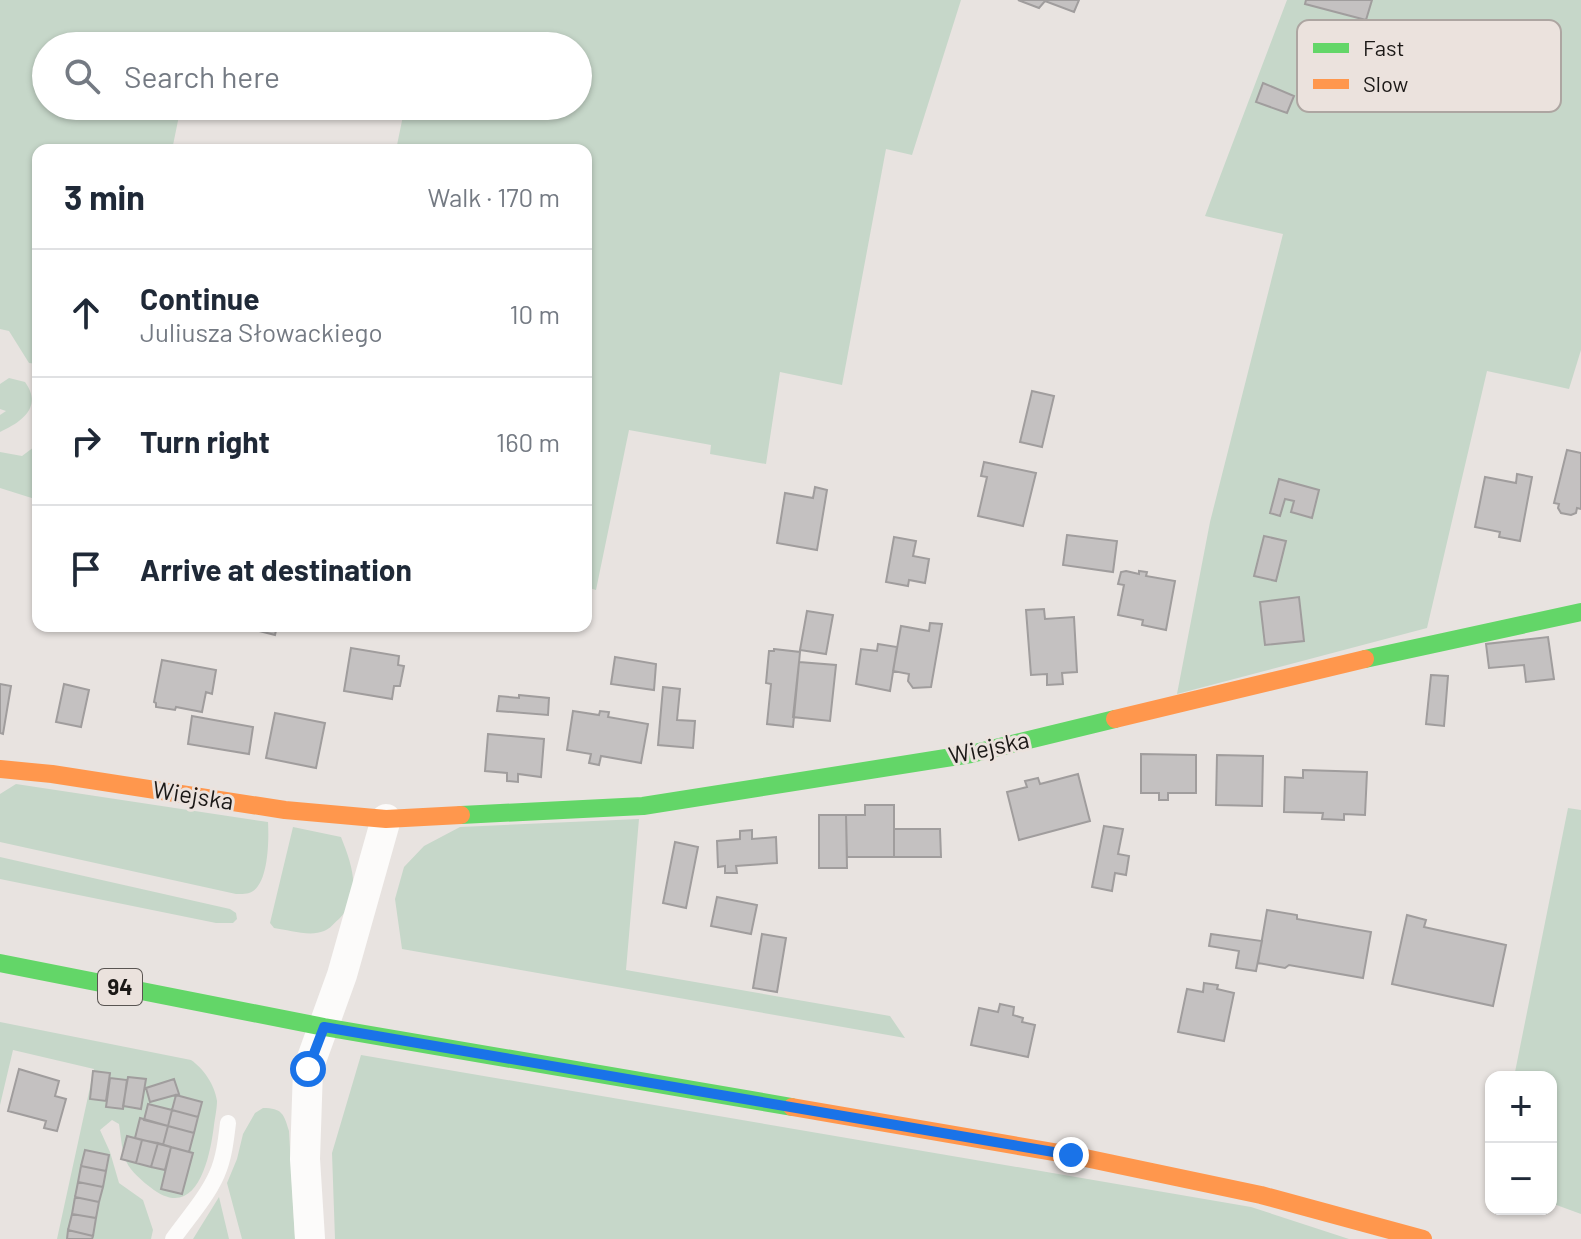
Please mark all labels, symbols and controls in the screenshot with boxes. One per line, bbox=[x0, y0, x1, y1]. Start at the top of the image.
legend bbox=[1297, 20, 1561, 112]
search box bbox=[32, 32, 592, 120]
text: Fast bbox=[1363, 34, 1405, 60]
icon: search bbox=[60, 54, 104, 98]
text: Search here bbox=[124, 58, 280, 94]
text: Slow bbox=[1363, 70, 1408, 96]
text: 3 min bbox=[64, 176, 145, 217]
text: Walk · 170 m bbox=[427, 181, 560, 212]
text: Continue bbox=[140, 280, 260, 316]
icon: ahead bbox=[64, 291, 108, 335]
text: 10 m bbox=[510, 298, 560, 329]
text: Juliusza Słowackiego bbox=[140, 316, 383, 347]
icon: right bbox=[64, 419, 108, 463]
text: Turn right bbox=[140, 423, 270, 459]
text: 160 m bbox=[496, 426, 560, 457]
icon: arrive bbox=[64, 547, 108, 591]
text: Arrive at destination bbox=[140, 551, 412, 587]
street label: Wiejska bbox=[946, 724, 1032, 769]
street label: Wiejska bbox=[151, 774, 236, 815]
road number: 94 bbox=[98, 969, 142, 1005]
route start bbox=[290, 1051, 326, 1087]
map controls bbox=[1485, 1071, 1557, 1215]
button: + bbox=[1485, 1071, 1557, 1143]
route end bbox=[1053, 1137, 1089, 1173]
button: − bbox=[1485, 1143, 1557, 1215]

